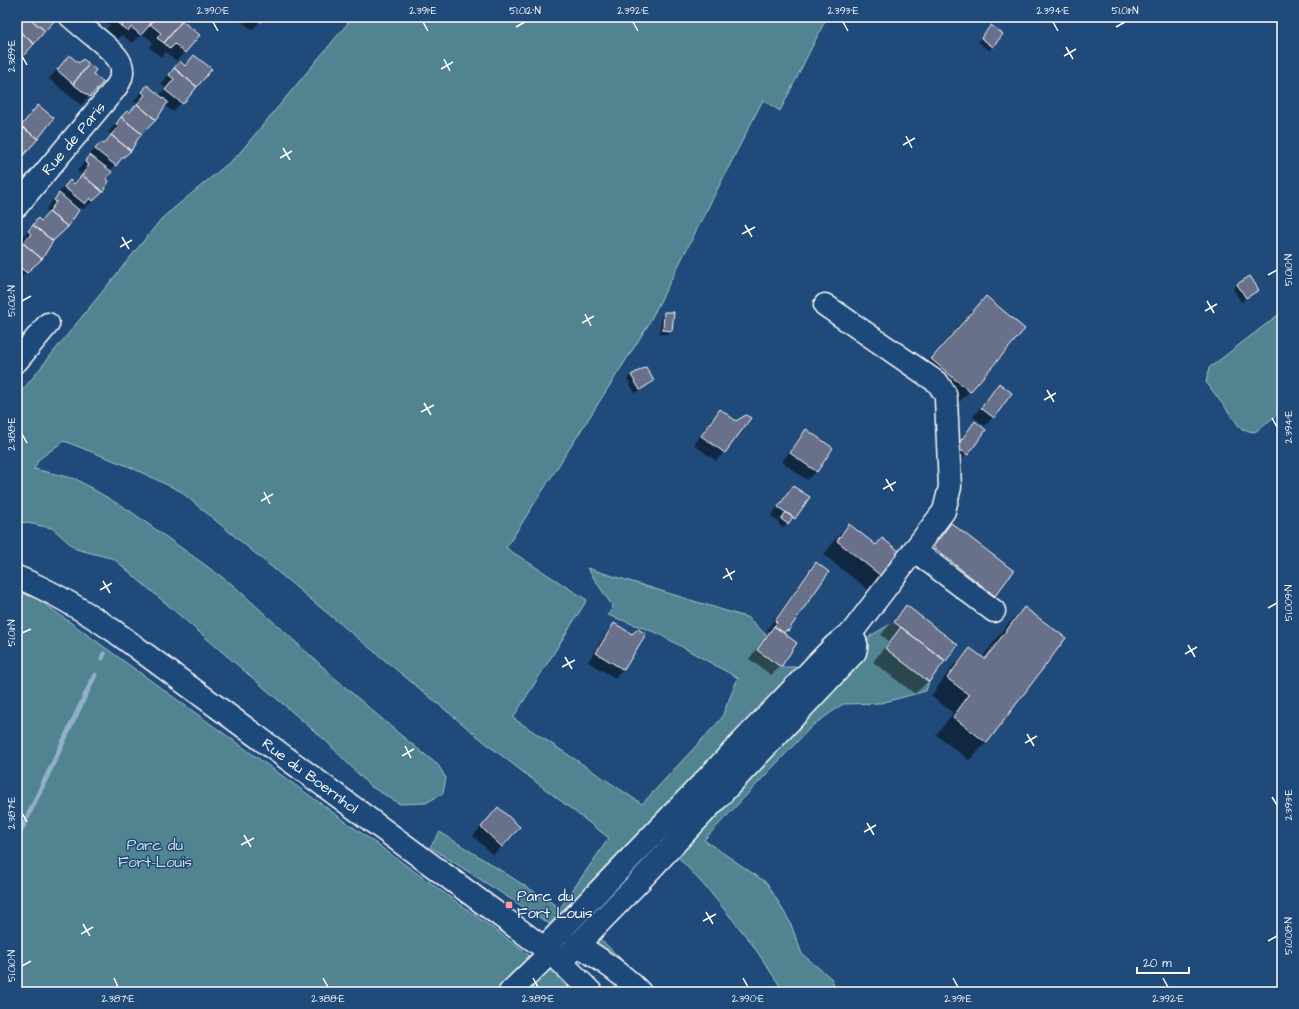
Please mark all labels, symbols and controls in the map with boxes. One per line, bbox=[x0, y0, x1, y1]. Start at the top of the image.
text: 2.390°E bbox=[197, 4, 229, 18]
text: 2.391°E bbox=[409, 4, 437, 18]
text: 51.012°N bbox=[509, 4, 541, 18]
text: 2.392°E bbox=[617, 4, 649, 18]
text: 2.393°E bbox=[827, 4, 859, 18]
text: 2.394°E bbox=[1037, 4, 1069, 18]
text: 51.011°N bbox=[1111, 4, 1139, 18]
text: 2.389°E bbox=[5, 40, 19, 72]
street label: Rue de Paris bbox=[37, 97, 111, 180]
text: 51.010°N bbox=[1282, 254, 1296, 286]
text: 51.012°N bbox=[5, 285, 19, 317]
text: 2.394°E bbox=[1282, 411, 1296, 443]
text: 2.388°E bbox=[5, 417, 19, 451]
text: 51.009°N bbox=[1282, 585, 1296, 621]
text: 51.011°N bbox=[5, 619, 19, 647]
street label: Rue du Boernhol bbox=[257, 733, 362, 819]
text: 2.393°E bbox=[1282, 789, 1296, 821]
text: 2.387°E bbox=[5, 796, 19, 829]
park label: Parc du Fort-Louis bbox=[118, 835, 193, 873]
place label: Parc du Fort Louis bbox=[517, 886, 593, 924]
marker: Parc du Fort Louis bbox=[504, 900, 514, 910]
text: 51.008°N bbox=[1282, 917, 1296, 955]
scale bar bbox=[1137, 949, 1189, 975]
text: 51.010°N bbox=[5, 950, 19, 982]
text: 20 m bbox=[1143, 955, 1172, 972]
text: 2.387°E bbox=[102, 992, 135, 1006]
text: 2.388°E bbox=[311, 992, 345, 1006]
text: 2.389°E bbox=[522, 992, 554, 1006]
text: 2.390°E bbox=[732, 992, 764, 1006]
text: 2.391°E bbox=[944, 992, 972, 1006]
text: 2.392°E bbox=[1152, 992, 1184, 1006]

